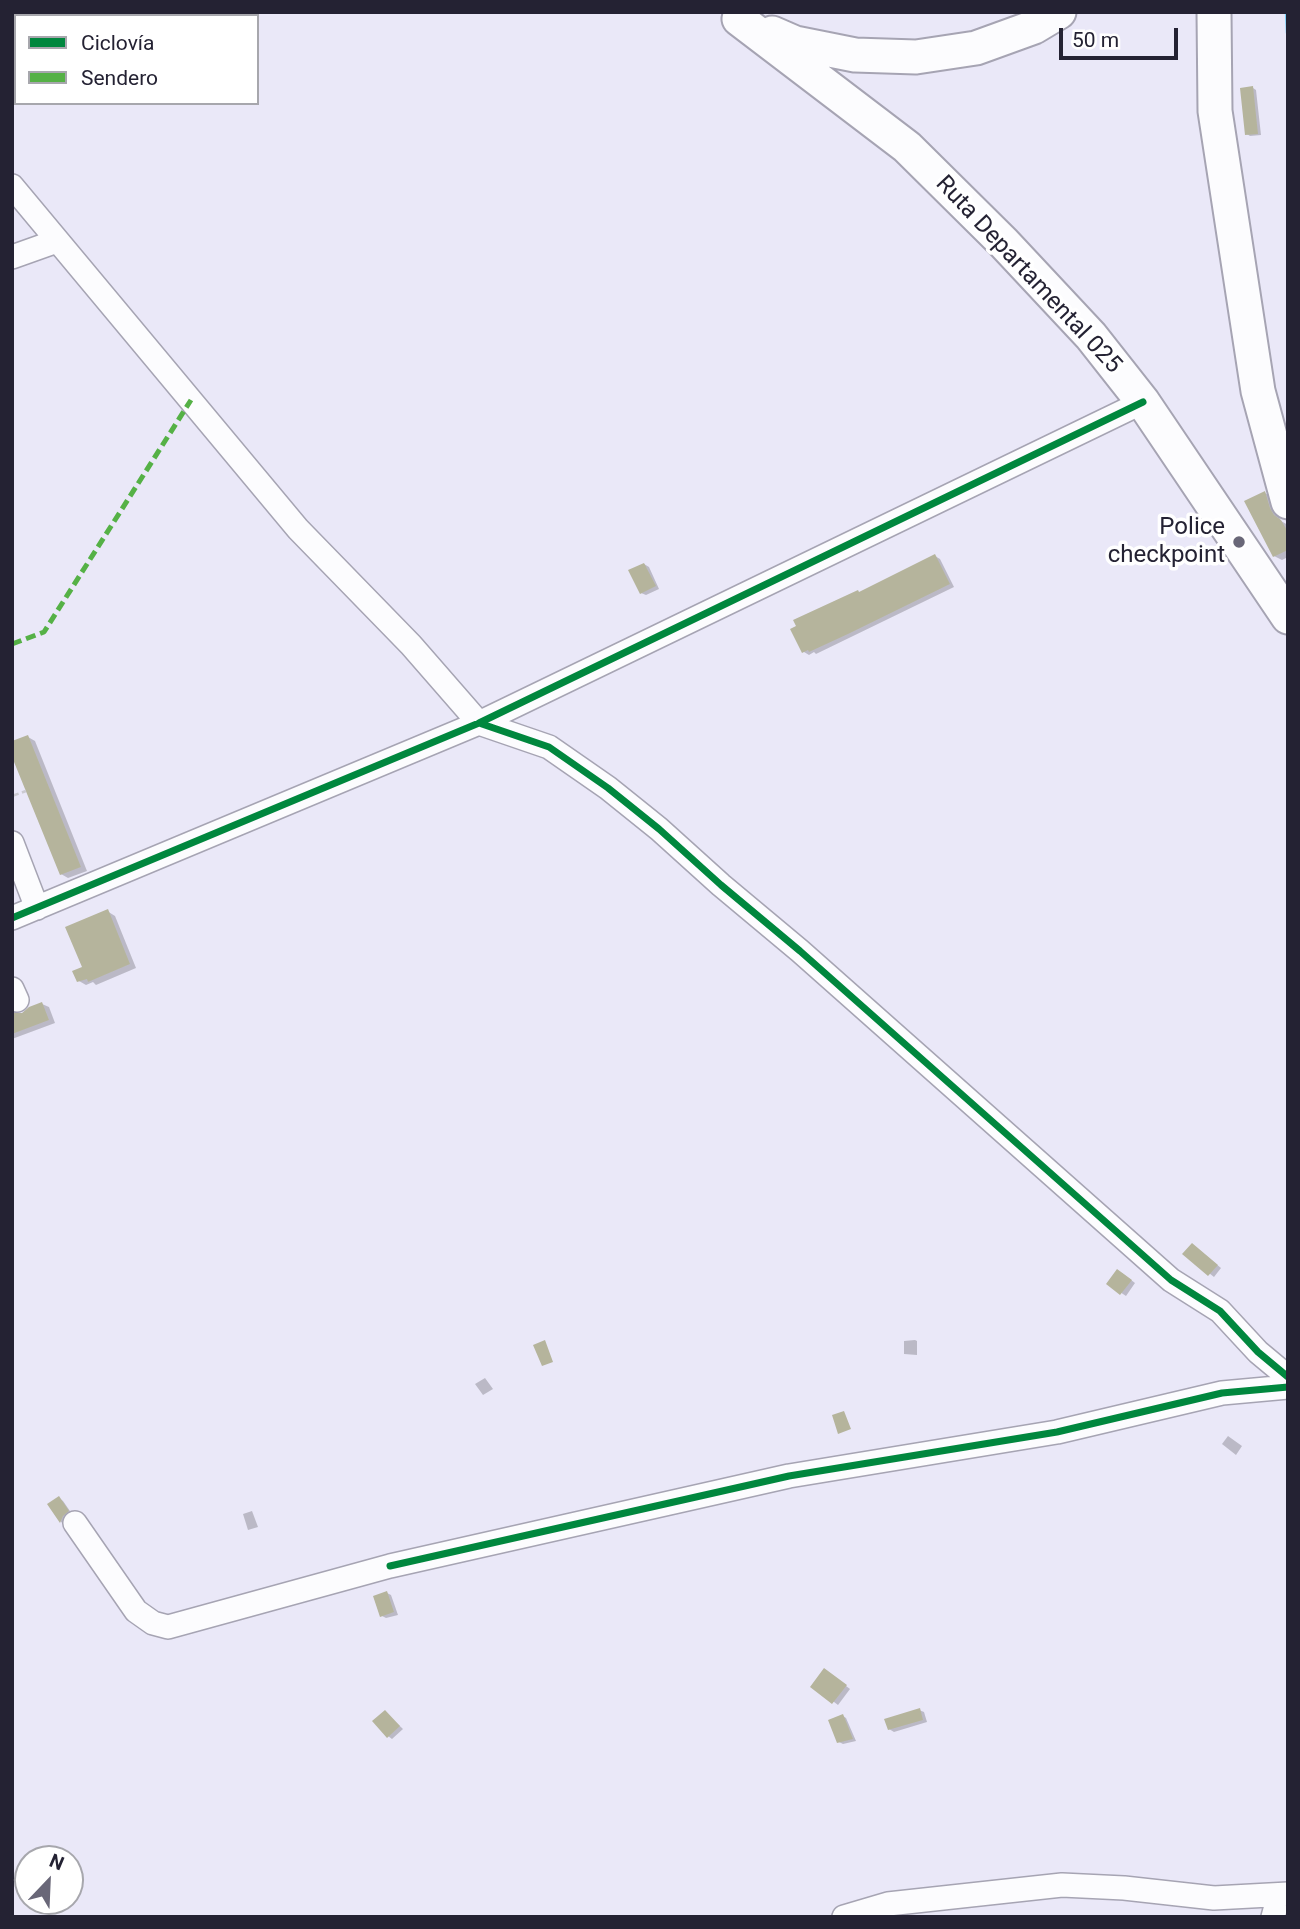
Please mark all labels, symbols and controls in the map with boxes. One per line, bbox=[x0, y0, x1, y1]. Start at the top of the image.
legend bbox=[14, 14, 259, 105]
scale bar bbox=[1062, 14, 1181, 58]
text: 50 m bbox=[1072, 28, 1119, 52]
text: Ciclovía bbox=[81, 31, 155, 55]
text: Sendero bbox=[81, 66, 158, 90]
street label: Ruta Departamental 025 bbox=[929, 170, 1127, 380]
place label: Police checkpoint bbox=[1108, 514, 1225, 570]
marker: Police checkpoint bbox=[1231, 534, 1247, 550]
north arrow bbox=[14, 1845, 84, 1915]
text: N bbox=[46, 1849, 67, 1875]

